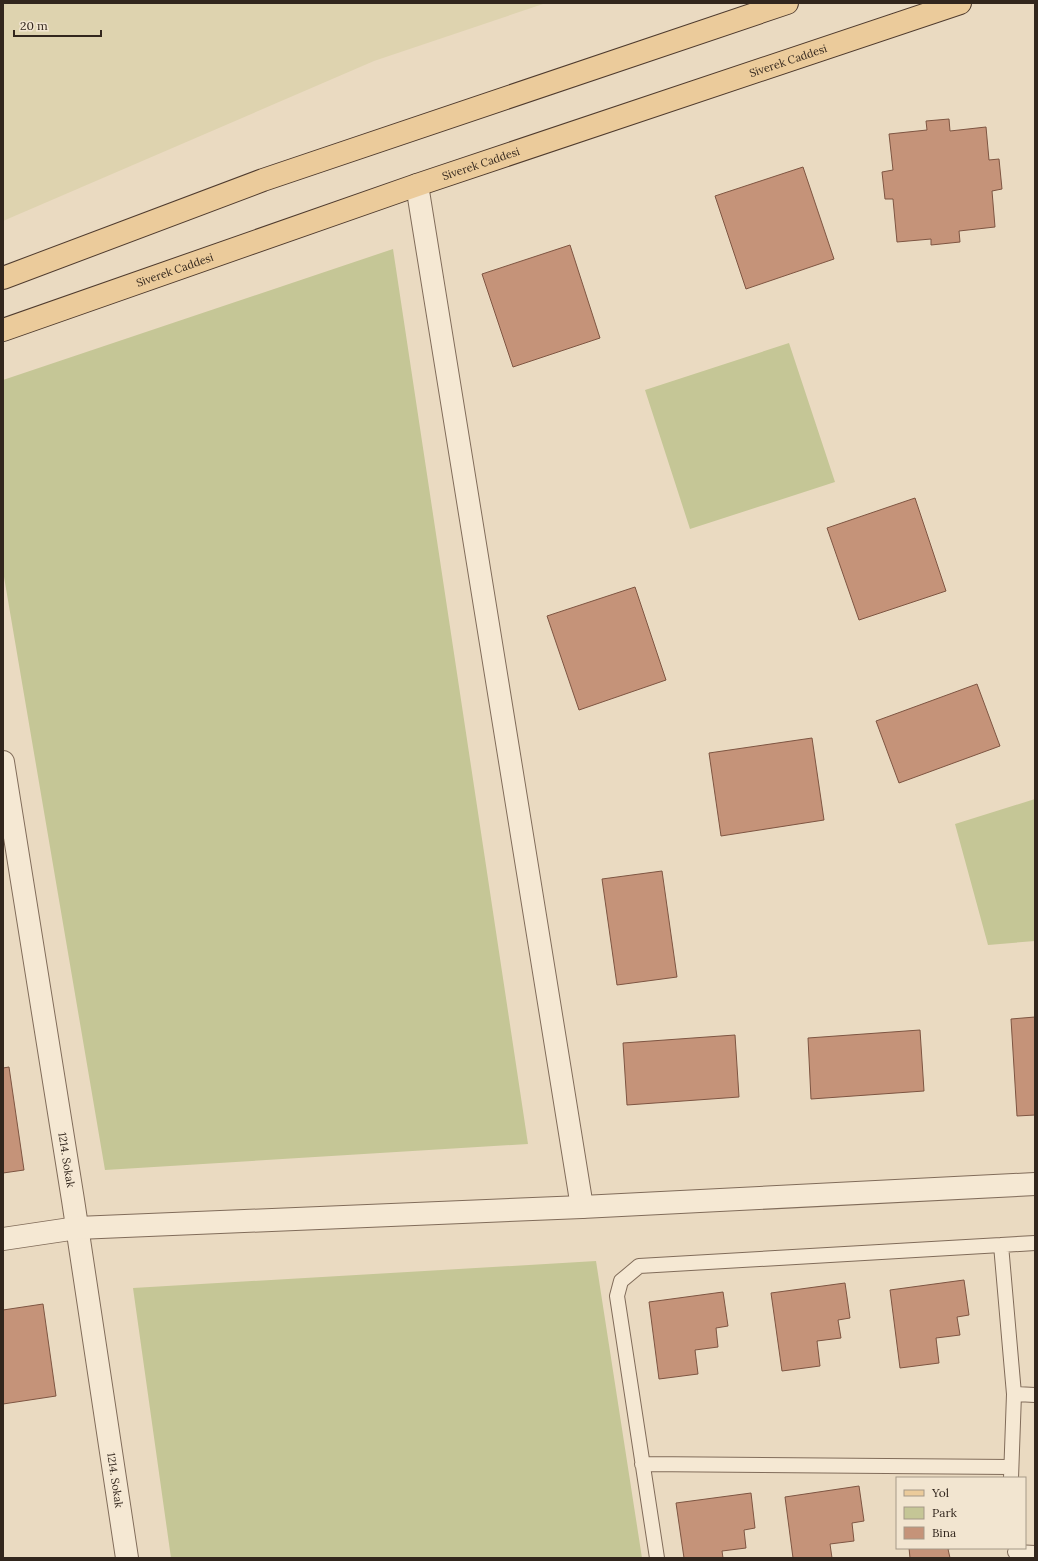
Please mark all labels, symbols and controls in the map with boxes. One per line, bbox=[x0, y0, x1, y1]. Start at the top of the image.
scale bar bbox=[14, 12, 101, 38]
text: 20 m bbox=[20, 18, 48, 33]
street label: Siverek Caddesi bbox=[747, 41, 829, 80]
street label: Siverek Caddesi bbox=[440, 144, 521, 183]
street label: Siverek Caddesi bbox=[134, 250, 215, 290]
street label: 1214. Sokak bbox=[55, 1131, 78, 1189]
street label: 1214. Sokak bbox=[104, 1452, 126, 1509]
legend bbox=[896, 1477, 1026, 1549]
text: Yol bbox=[931, 1485, 949, 1500]
text: Park bbox=[932, 1505, 958, 1520]
text: Bina bbox=[932, 1525, 956, 1540]

